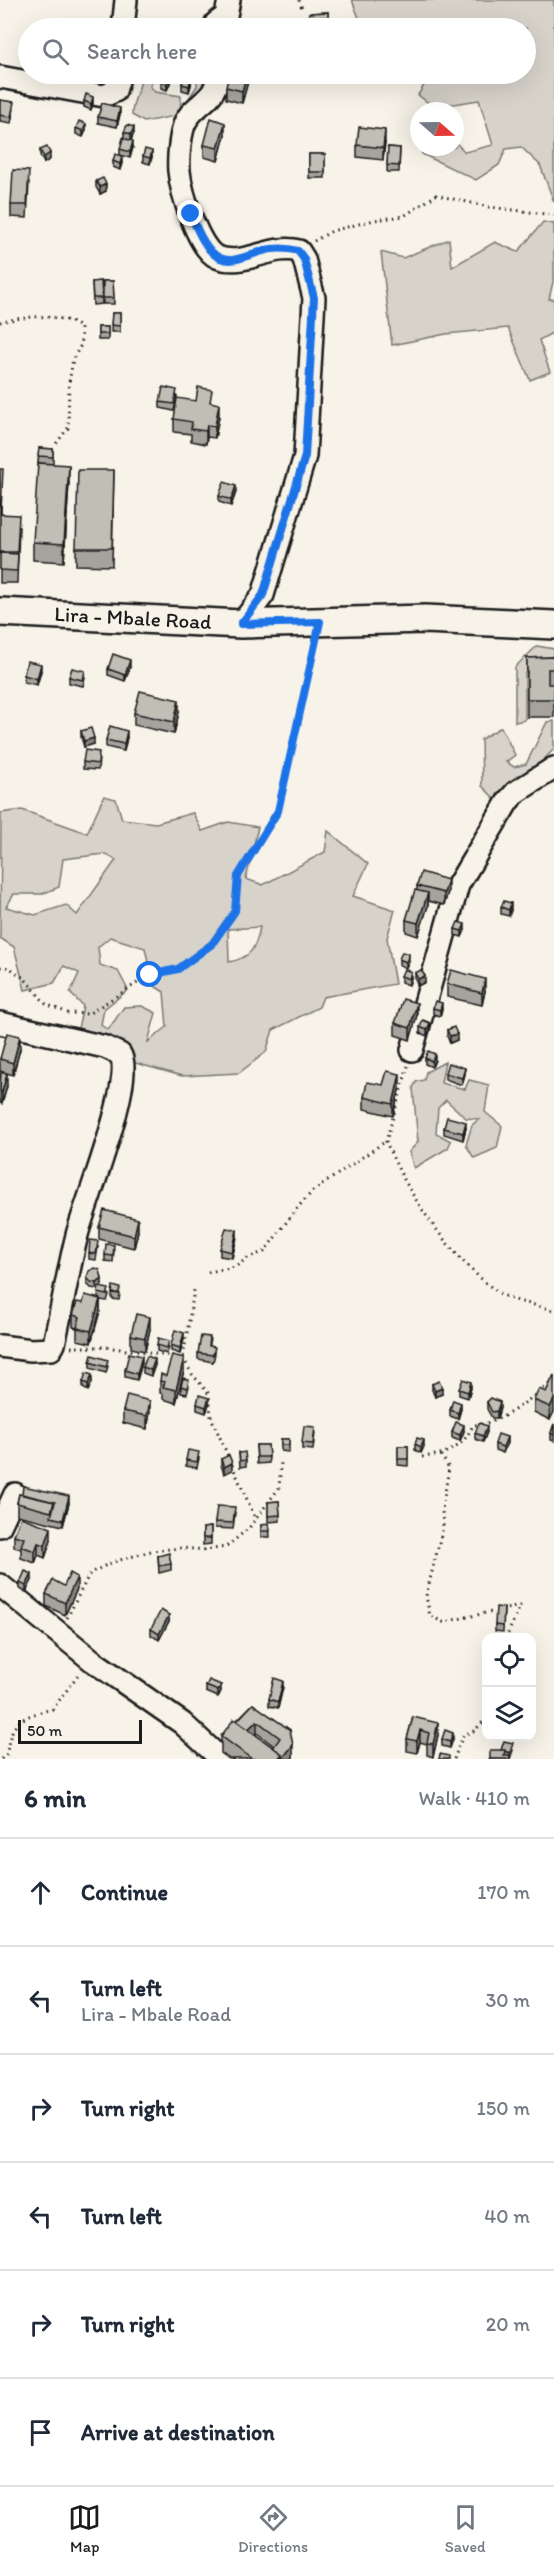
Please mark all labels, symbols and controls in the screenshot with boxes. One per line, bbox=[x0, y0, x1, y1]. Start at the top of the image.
search box bbox=[18, 18, 536, 84]
icon: search bbox=[39, 35, 72, 68]
text: Search here bbox=[87, 38, 197, 65]
north arrow bbox=[410, 102, 464, 156]
route end bbox=[177, 200, 203, 226]
street label: Lira - Mbale Road bbox=[54, 601, 213, 634]
route start bbox=[136, 961, 162, 987]
map controls bbox=[482, 1633, 536, 1741]
button: locate bbox=[482, 1633, 536, 1687]
button: layers bbox=[482, 1687, 536, 1741]
scale bar bbox=[18, 1717, 142, 1744]
text: 50 m bbox=[27, 1721, 62, 1740]
text: 6 min bbox=[24, 1782, 86, 1814]
text: Walk · 410 m bbox=[419, 1786, 530, 1810]
icon: ahead bbox=[24, 1876, 57, 1909]
text: Continue bbox=[81, 1879, 168, 1906]
text: 170 m bbox=[477, 1880, 530, 1904]
text: Turn left bbox=[81, 1975, 162, 2002]
icon: left bbox=[24, 1984, 57, 2017]
text: 30 m bbox=[485, 1988, 530, 2012]
text: Lira - Mbale Road bbox=[81, 2002, 231, 2026]
icon: right bbox=[24, 2092, 57, 2125]
text: Turn right bbox=[81, 2095, 175, 2122]
text: 150 m bbox=[477, 2096, 530, 2120]
icon: left bbox=[24, 2200, 57, 2233]
text: Turn left bbox=[81, 2203, 162, 2230]
text: 40 m bbox=[484, 2204, 530, 2228]
icon: right bbox=[24, 2308, 57, 2341]
text: Turn right bbox=[81, 2311, 175, 2338]
text: 20 m bbox=[486, 2312, 530, 2336]
icon: arrive bbox=[24, 2416, 57, 2449]
text: Arrive at destination bbox=[81, 2419, 275, 2446]
tab: Map bbox=[68, 2501, 101, 2556]
tab: Directions bbox=[238, 2501, 308, 2556]
tab: Saved bbox=[445, 2501, 486, 2556]

